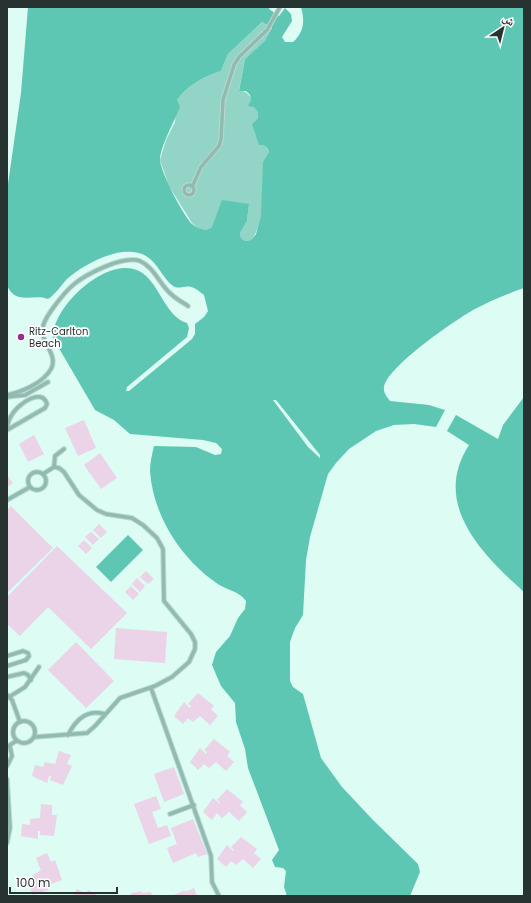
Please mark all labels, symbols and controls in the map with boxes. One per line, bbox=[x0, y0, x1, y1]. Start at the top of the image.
north arrow bbox=[483, 8, 523, 48]
text: ش bbox=[499, 10, 518, 30]
place label: Ritz-Carlton Beach bbox=[29, 324, 88, 351]
marker: Ritz-Carlton Beach bbox=[16, 332, 26, 342]
scale bar bbox=[10, 869, 117, 895]
text: 100 m bbox=[16, 874, 50, 891]

